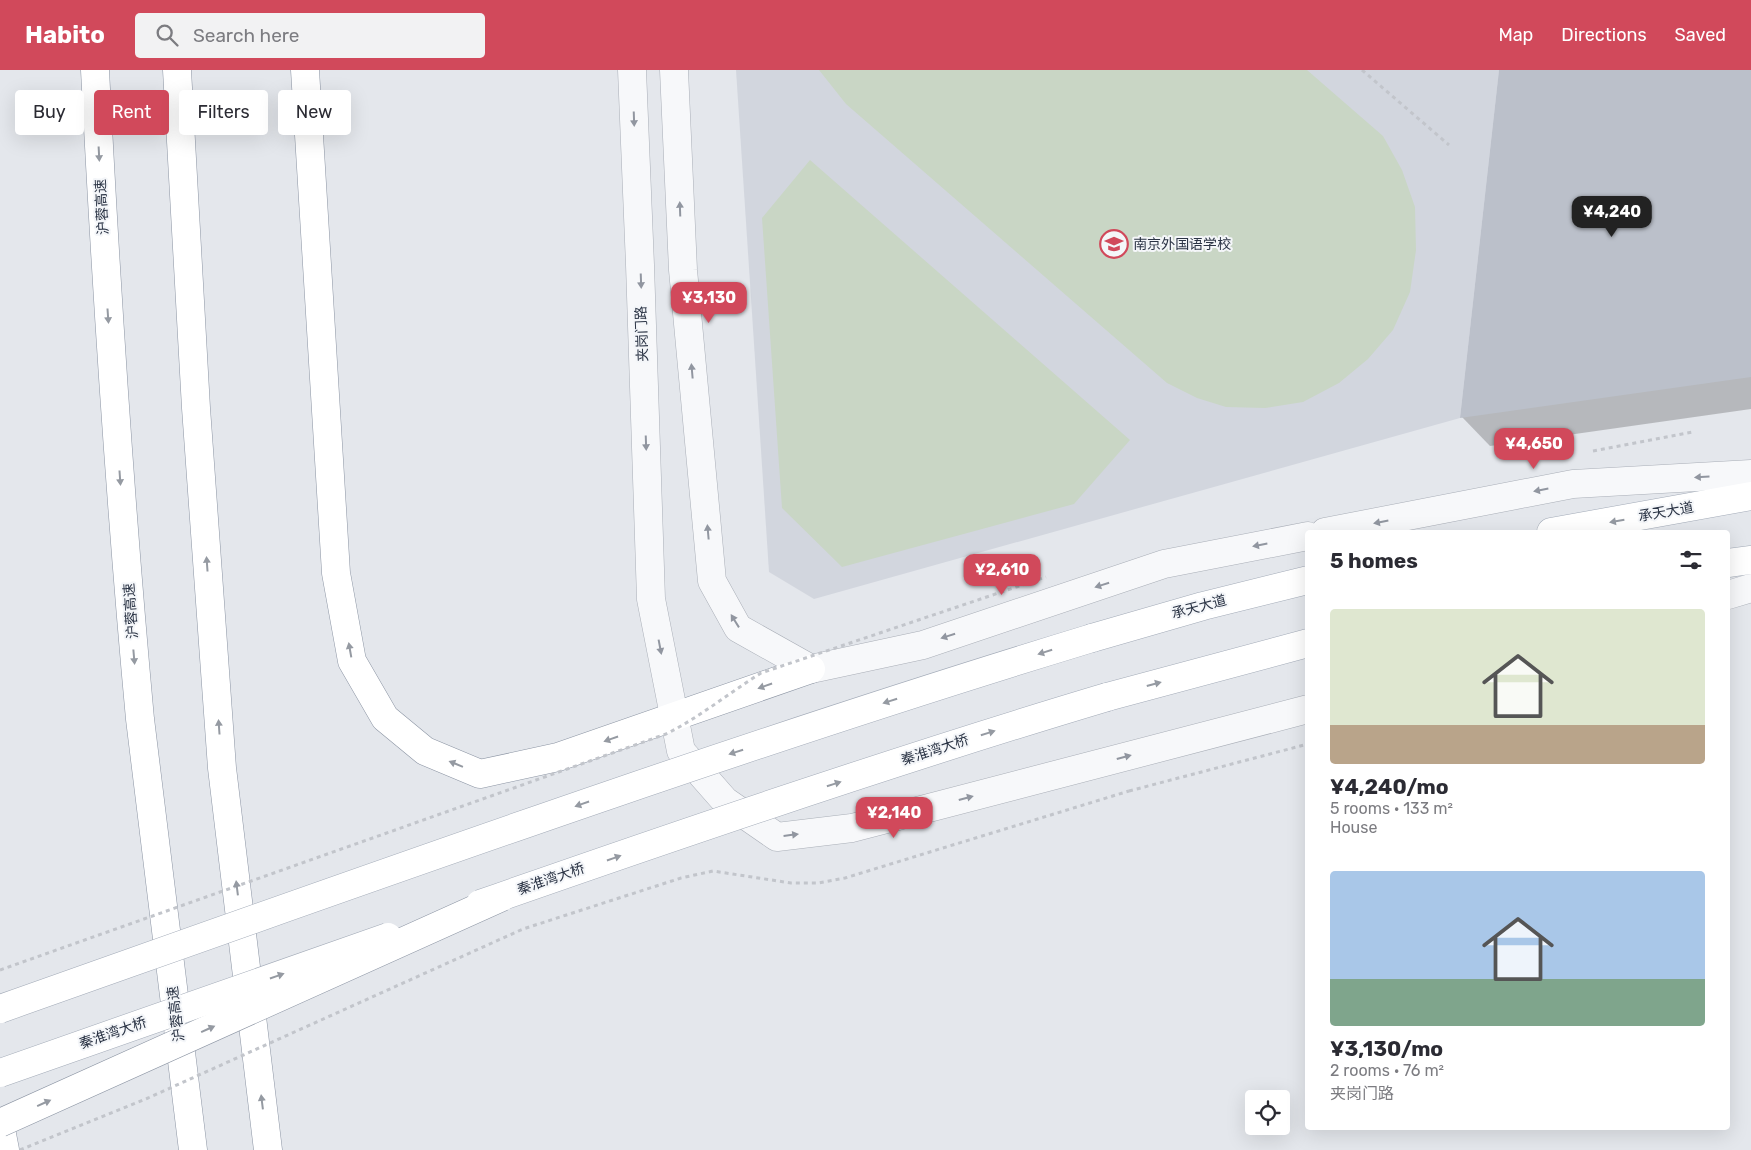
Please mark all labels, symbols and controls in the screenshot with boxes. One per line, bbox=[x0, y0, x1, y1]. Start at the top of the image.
search box bbox=[135, 13, 485, 58]
text: Habito bbox=[25, 21, 105, 49]
icon: search bbox=[153, 21, 181, 49]
text: Search here bbox=[193, 24, 300, 47]
text: Map bbox=[1498, 24, 1533, 46]
text: Directions bbox=[1561, 24, 1647, 46]
text: Saved bbox=[1675, 24, 1726, 46]
chip: Buy bbox=[15, 90, 84, 135]
chip: Rent bbox=[94, 90, 169, 135]
chip: Filters bbox=[179, 90, 268, 135]
chip: New bbox=[278, 90, 351, 135]
one-way arrow bbox=[630, 111, 638, 127]
one-way arrow bbox=[96, 146, 104, 162]
street label: 沪蓉高速 bbox=[92, 179, 112, 235]
pin: ¥4,240 bbox=[1571, 196, 1653, 238]
one-way arrow bbox=[676, 200, 684, 216]
text: ¥4,240 bbox=[1583, 202, 1641, 221]
school or university icon: 南京外国语学校 bbox=[1099, 229, 1129, 259]
place label: 南京外国语学校 bbox=[1133, 236, 1231, 253]
one-way arrow bbox=[637, 273, 645, 289]
pin: ¥3,130 bbox=[668, 282, 750, 324]
text: ¥3,130 bbox=[682, 288, 736, 307]
street label: 夹岗门路 bbox=[633, 306, 651, 362]
one-way arrow bbox=[105, 308, 113, 324]
one-way arrow bbox=[688, 362, 696, 378]
pin: ¥4,650 bbox=[1493, 428, 1575, 470]
text: ¥4,650 bbox=[1505, 434, 1563, 453]
one-way arrow bbox=[642, 436, 650, 452]
one-way arrow bbox=[117, 470, 125, 486]
one-way arrow bbox=[1694, 473, 1710, 481]
one-way arrow bbox=[1532, 487, 1548, 495]
street label: 承天大道 bbox=[1637, 499, 1695, 525]
one-way arrow bbox=[1609, 517, 1625, 525]
one-way arrow bbox=[1373, 518, 1389, 526]
one-way arrow bbox=[703, 524, 711, 540]
one-way arrow bbox=[1251, 542, 1267, 550]
icon: filters bbox=[1677, 546, 1705, 574]
text: 5 homes bbox=[1330, 548, 1418, 573]
pin: ¥2,610 bbox=[961, 554, 1043, 596]
one-way arrow bbox=[203, 556, 211, 572]
text: ¥2,610 bbox=[975, 560, 1029, 579]
one-way arrow bbox=[1095, 581, 1110, 589]
street label: 沪蓉高速 bbox=[121, 582, 141, 640]
street label: 承天大道 bbox=[1170, 592, 1228, 622]
one-way arrow bbox=[730, 615, 739, 628]
one-way arrow bbox=[940, 632, 955, 640]
one-way arrow bbox=[657, 639, 665, 655]
one-way arrow bbox=[346, 641, 354, 657]
icon: home bbox=[1473, 641, 1563, 731]
one-way arrow bbox=[1037, 649, 1052, 657]
one-way arrow bbox=[130, 650, 138, 666]
one-way arrow bbox=[1146, 680, 1161, 688]
one-way arrow bbox=[757, 682, 772, 690]
one-way arrow bbox=[882, 698, 897, 705]
one-way arrow bbox=[215, 718, 223, 734]
one-way arrow bbox=[981, 728, 996, 736]
street label: 秦淮湾大桥 bbox=[899, 731, 971, 769]
one-way arrow bbox=[603, 735, 618, 743]
one-way arrow bbox=[728, 749, 743, 756]
one-way arrow bbox=[1116, 753, 1131, 761]
one-way arrow bbox=[448, 760, 463, 768]
text: ¥4,240/mo bbox=[1330, 774, 1449, 799]
one-way arrow bbox=[827, 779, 842, 787]
one-way arrow bbox=[959, 794, 974, 802]
pin: ¥2,140 bbox=[853, 796, 935, 839]
text: 5 rooms · 133 m² bbox=[1330, 799, 1453, 818]
one-way arrow bbox=[574, 801, 589, 808]
text: ¥2,140 bbox=[867, 803, 921, 822]
text: House bbox=[1330, 818, 1377, 837]
one-way arrow bbox=[783, 831, 799, 839]
one-way arrow bbox=[606, 853, 621, 861]
street label: 秦淮湾大桥 bbox=[515, 860, 587, 898]
one-way arrow bbox=[233, 880, 241, 896]
icon: home bbox=[1473, 904, 1563, 994]
one-way arrow bbox=[270, 971, 285, 979]
street label: 沪蓉高速 bbox=[164, 985, 188, 1043]
street label: 秦淮湾大桥 bbox=[77, 1014, 149, 1052]
one-way arrow bbox=[201, 1025, 216, 1034]
text: ¥3,130/mo bbox=[1330, 1036, 1443, 1061]
text: 2 rooms · 76 m² bbox=[1330, 1061, 1444, 1080]
text: 夹岗门路 bbox=[1330, 1084, 1394, 1103]
map controls bbox=[1245, 1090, 1290, 1135]
button: locate bbox=[1245, 1090, 1290, 1135]
one-way arrow bbox=[258, 1093, 266, 1109]
one-way arrow bbox=[37, 1099, 51, 1107]

